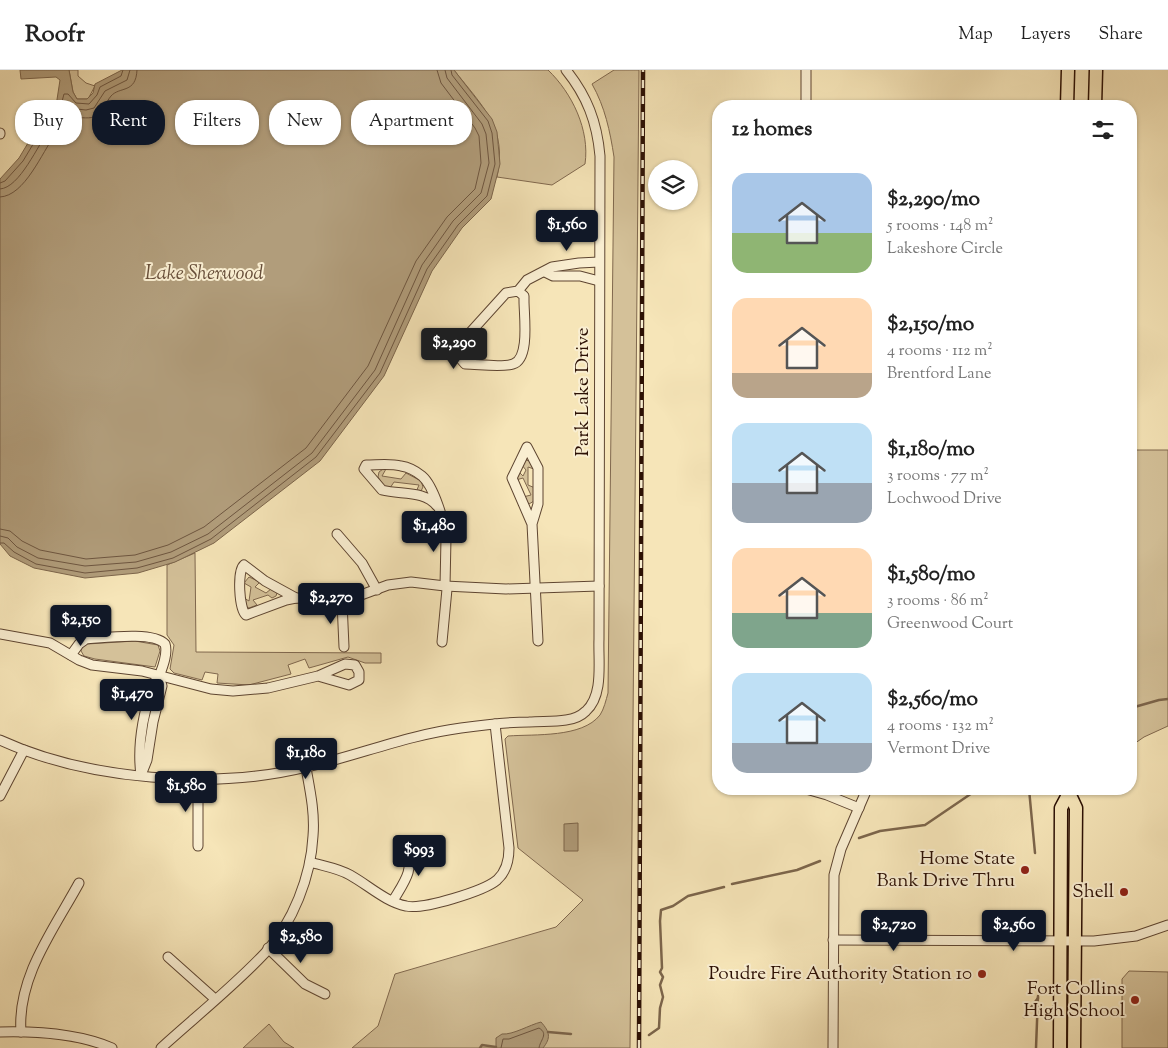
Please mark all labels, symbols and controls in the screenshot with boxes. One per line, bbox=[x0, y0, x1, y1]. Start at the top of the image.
text: Roofr bbox=[25, 18, 85, 52]
text: Map bbox=[958, 22, 993, 48]
text: Layers bbox=[1021, 22, 1071, 48]
text: Share bbox=[1099, 22, 1143, 48]
chip: Buy bbox=[15, 100, 82, 145]
chip: Rent bbox=[92, 100, 165, 145]
chip: Filters bbox=[175, 100, 259, 145]
chip: New bbox=[269, 100, 341, 145]
chip: Apartment bbox=[351, 100, 472, 145]
text: 12 homes bbox=[732, 115, 812, 145]
icon: filters bbox=[1089, 116, 1117, 144]
map controls bbox=[648, 160, 698, 210]
button: layers bbox=[648, 160, 698, 210]
text: $2,290/mo bbox=[887, 185, 980, 215]
icon: home bbox=[772, 193, 832, 253]
pin: $1,560 bbox=[526, 210, 608, 252]
text: $1,560 bbox=[547, 214, 587, 237]
text: 5 rooms · 148 m² bbox=[887, 215, 993, 238]
text: Lakeshore Circle bbox=[887, 238, 1003, 261]
water label: Lake Sherwood bbox=[145, 260, 263, 289]
text: $2,150/mo bbox=[887, 310, 974, 340]
icon: home bbox=[772, 318, 832, 378]
street label: Park Lake Drive bbox=[570, 327, 597, 457]
pin: $2,290 bbox=[413, 328, 495, 370]
text: $2,290 bbox=[432, 332, 476, 355]
text: 4 rooms · 112 m² bbox=[887, 340, 993, 363]
text: Brentford Lane bbox=[887, 363, 991, 386]
text: $1,180/mo bbox=[887, 435, 975, 465]
icon: home bbox=[772, 443, 832, 503]
text: 3 rooms · 77 m² bbox=[887, 465, 989, 488]
text: Lochwood Drive bbox=[887, 488, 1002, 511]
pin: $1,480 bbox=[393, 510, 475, 553]
text: $1,480 bbox=[413, 515, 455, 538]
text: $1,580/mo bbox=[887, 560, 975, 590]
icon: home bbox=[772, 568, 832, 628]
pin: $2,270 bbox=[290, 582, 372, 625]
text: $2,270 bbox=[309, 587, 353, 610]
text: 3 rooms · 86 m² bbox=[887, 590, 989, 613]
pin: $2,150 bbox=[40, 604, 122, 647]
text: $2,150 bbox=[61, 609, 101, 632]
text: Greenwood Court bbox=[887, 613, 1013, 636]
pin: $1,470 bbox=[91, 678, 173, 721]
text: $1,470 bbox=[111, 683, 153, 706]
text: $2,560/mo bbox=[887, 685, 978, 715]
icon: home bbox=[772, 693, 832, 753]
text: 4 rooms · 132 m² bbox=[887, 715, 994, 738]
pin: $1,180 bbox=[265, 738, 347, 780]
text: Vermont Drive bbox=[887, 738, 990, 761]
text: $1,180 bbox=[286, 742, 326, 765]
pin: $1,580 bbox=[145, 770, 227, 813]
text: $1,580 bbox=[166, 775, 206, 798]
pin: $993 bbox=[389, 834, 449, 877]
text: $993 bbox=[404, 839, 434, 862]
place label: Home State Bank Drive Thru bbox=[876, 846, 1015, 895]
marker: Home State Bank Drive Thru bbox=[1019, 864, 1031, 876]
place label: Shell bbox=[1072, 879, 1114, 906]
marker: Shell bbox=[1118, 886, 1130, 898]
pin: $2,720 bbox=[853, 910, 935, 952]
pin: $2,560 bbox=[973, 910, 1055, 952]
text: $2,720 bbox=[872, 914, 916, 937]
text: $2,560 bbox=[993, 914, 1035, 937]
pin: $2,580 bbox=[260, 922, 342, 964]
text: $2,580 bbox=[280, 926, 322, 949]
place label: Poudre Fire Authority Station 10 bbox=[708, 961, 972, 988]
marker: Poudre Fire Authority Station 10 bbox=[976, 968, 988, 980]
place label: Fort Collins High School bbox=[1023, 976, 1125, 1025]
marker: Fort Collins High School bbox=[1129, 994, 1141, 1006]

